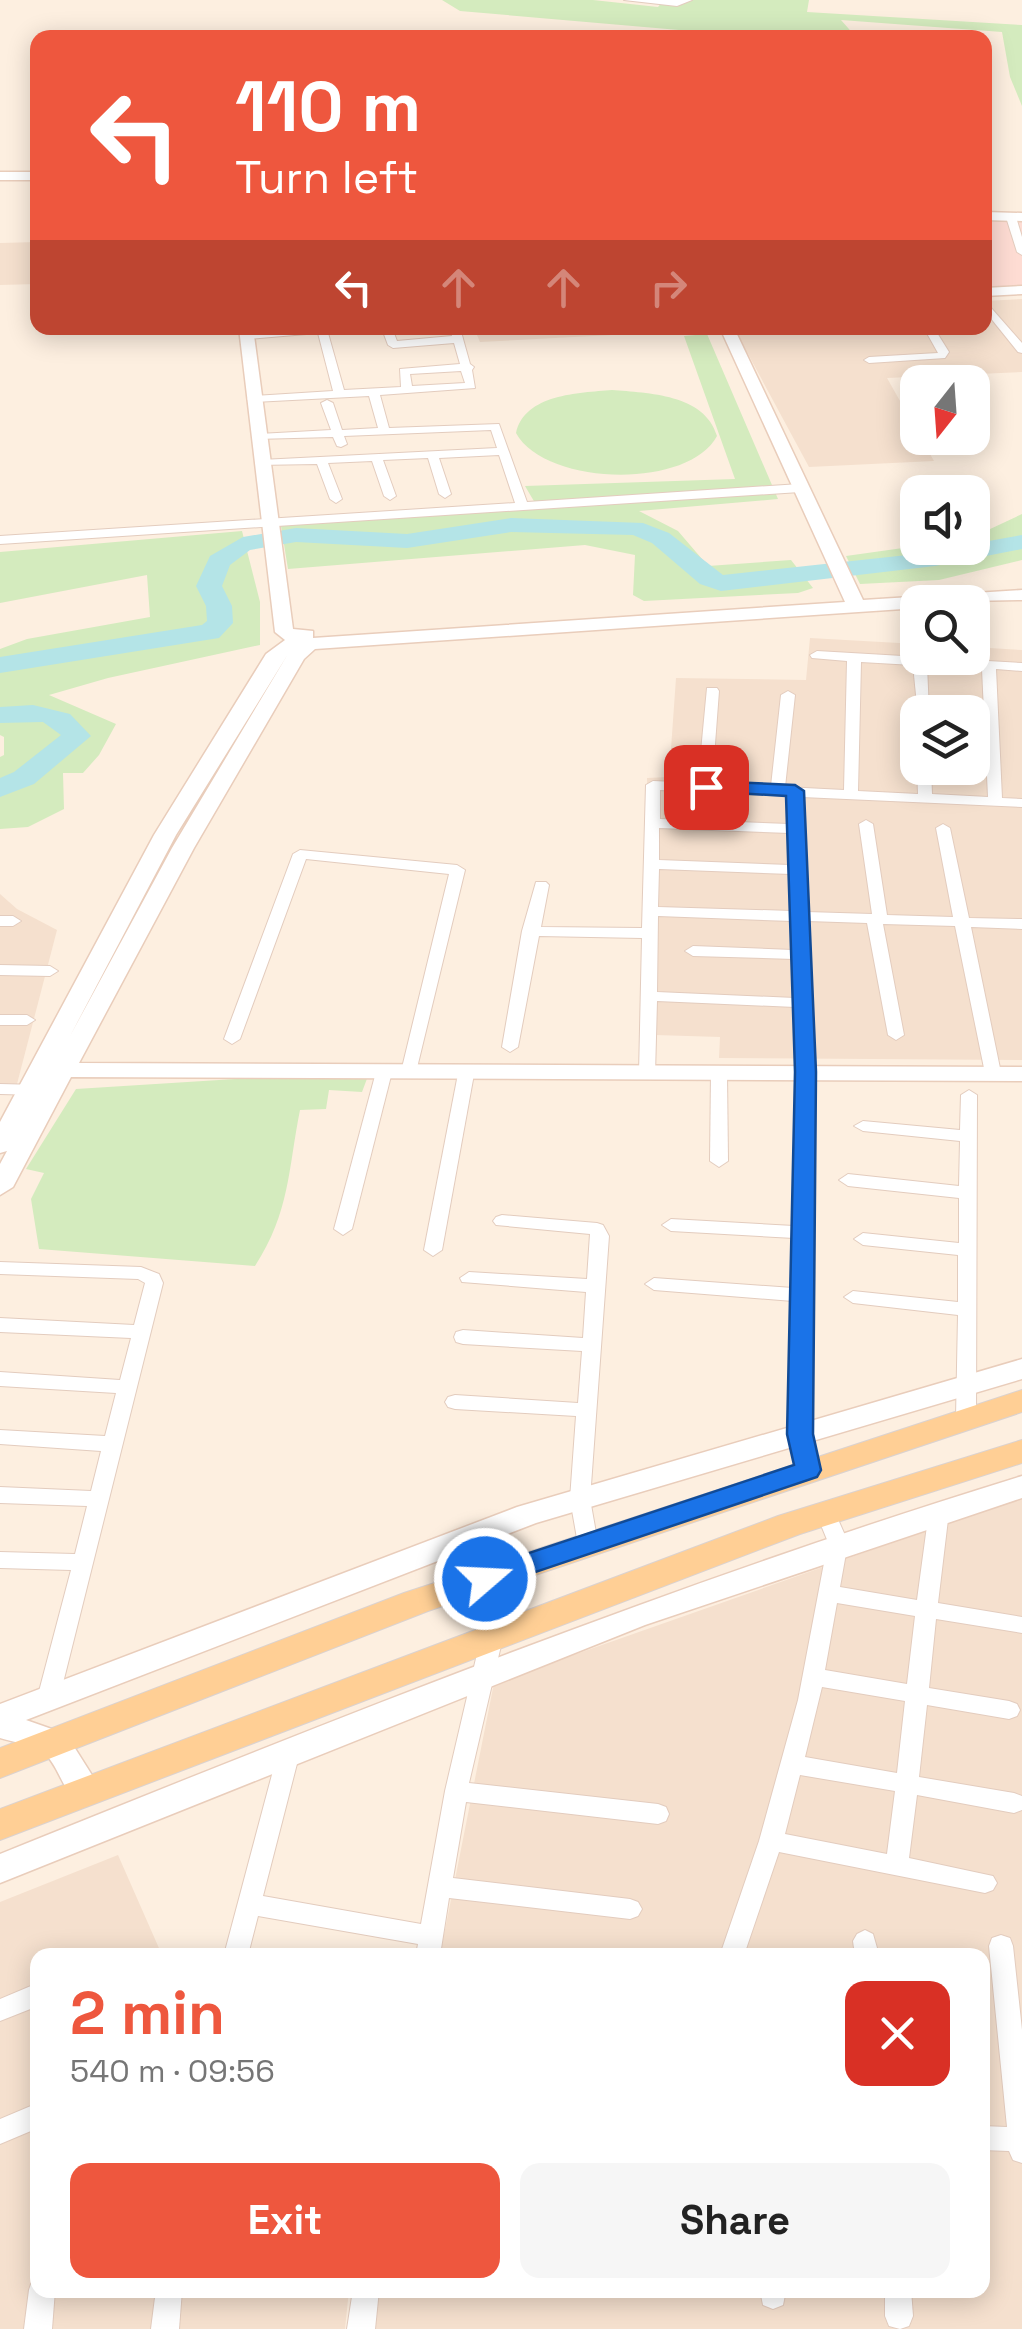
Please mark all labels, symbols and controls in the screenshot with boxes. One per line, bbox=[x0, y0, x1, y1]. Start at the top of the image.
text: 110 m bbox=[235, 62, 421, 151]
icon: left bbox=[70, 70, 200, 200]
text: Turn left bbox=[235, 149, 418, 206]
icon: left bbox=[326, 260, 381, 315]
icon: ahead bbox=[431, 260, 486, 315]
icon: ahead bbox=[536, 260, 591, 315]
icon: right bbox=[641, 260, 696, 315]
north arrow bbox=[900, 365, 990, 455]
map controls bbox=[900, 365, 990, 785]
button: sound bbox=[900, 475, 990, 565]
button: search bbox=[900, 585, 990, 675]
button: layers bbox=[900, 695, 990, 785]
pin bbox=[664, 745, 749, 830]
icon: arrive bbox=[679, 760, 734, 815]
position arrow bbox=[433, 1527, 537, 1631]
text: 2 min bbox=[70, 1975, 225, 2052]
button: close bbox=[845, 1981, 950, 2086]
text: 540 m · 09:56 bbox=[70, 2051, 275, 2091]
button: Exit bbox=[70, 2163, 500, 2278]
button: Share bbox=[520, 2163, 950, 2278]

